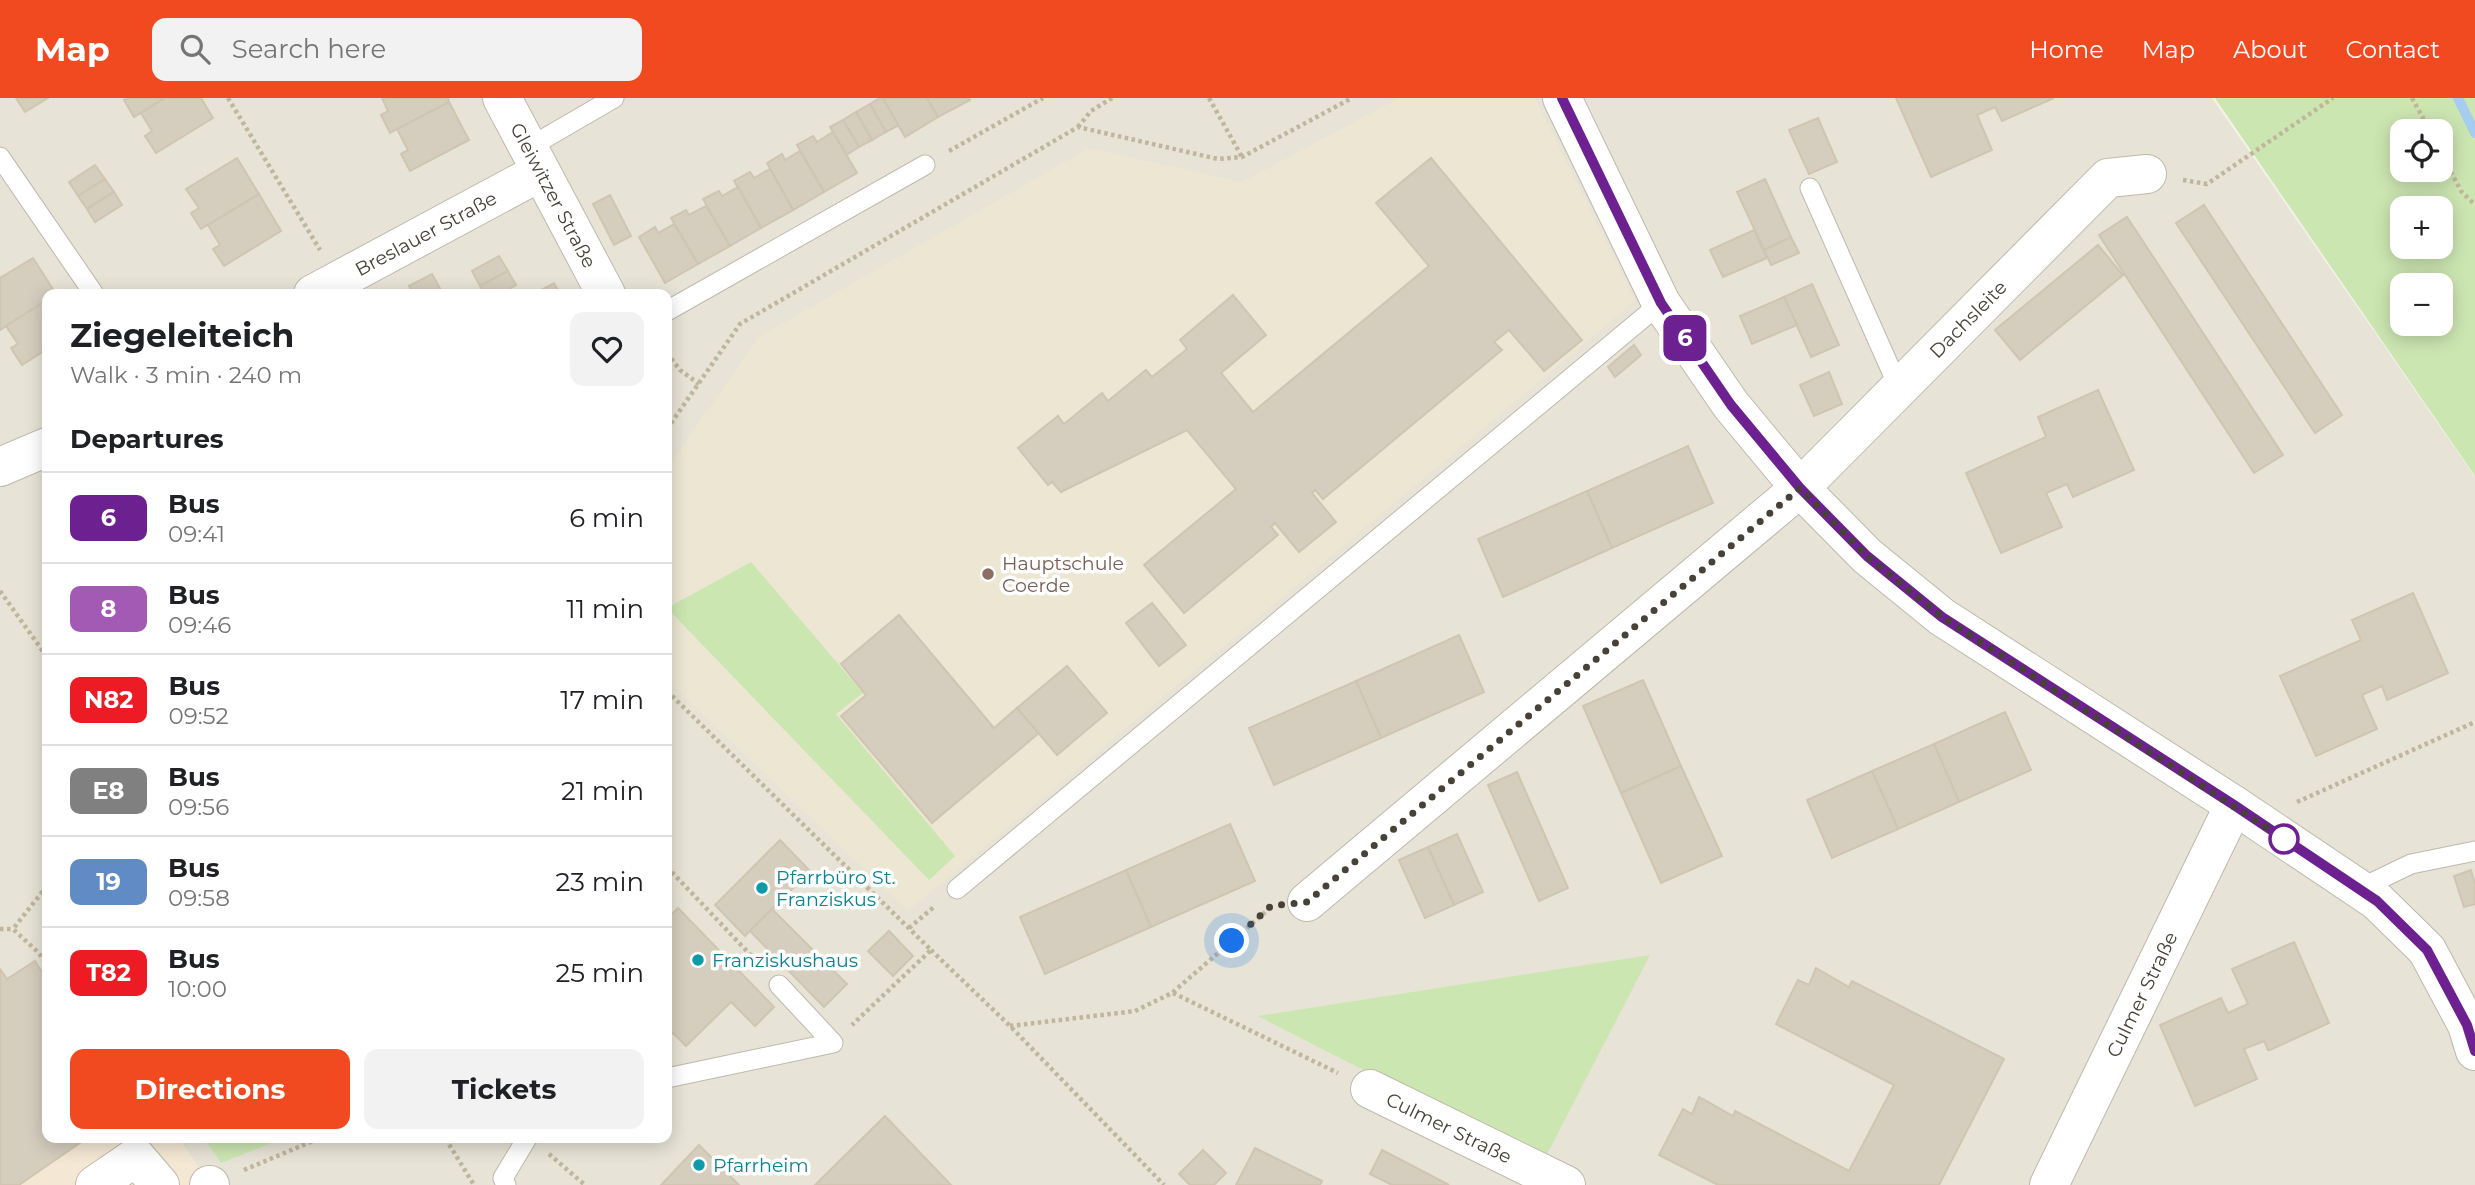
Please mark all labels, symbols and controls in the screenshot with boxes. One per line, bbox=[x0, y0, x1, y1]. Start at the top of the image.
search box bbox=[152, 18, 642, 81]
text: Map bbox=[35, 29, 110, 69]
icon: search bbox=[176, 30, 214, 68]
text: Search here bbox=[232, 33, 386, 65]
text: Home bbox=[2029, 35, 2104, 64]
text: Map bbox=[2142, 35, 2195, 64]
text: About bbox=[2233, 35, 2307, 64]
text: Contact bbox=[2345, 35, 2440, 64]
street label: Gleiwitzer Straße bbox=[505, 119, 601, 272]
map controls bbox=[2390, 119, 2453, 336]
button: locate bbox=[2390, 119, 2453, 182]
street label: Breslauer Straße bbox=[351, 186, 501, 281]
button: + bbox=[2390, 196, 2453, 259]
button: − bbox=[2390, 273, 2453, 336]
street label: Dachsleite bbox=[1925, 276, 2012, 363]
button: heart bbox=[570, 312, 644, 386]
text: Ziegeleiteich bbox=[70, 315, 294, 355]
line badge: 6 bbox=[1662, 315, 1708, 361]
text: 6 bbox=[1677, 323, 1693, 352]
text: Walk · 3 min · 240 m bbox=[70, 361, 302, 389]
text: Departures bbox=[70, 423, 224, 455]
text: Bus bbox=[168, 488, 220, 520]
text: 6 min bbox=[569, 502, 644, 534]
text: 6 bbox=[101, 503, 116, 532]
text: 09:41 bbox=[168, 520, 225, 548]
place label: Hauptschule Coerde bbox=[1002, 552, 1124, 597]
marker: Hauptschule Coerde bbox=[980, 566, 996, 582]
text: Bus bbox=[168, 579, 220, 611]
text: 11 min bbox=[566, 593, 644, 625]
text: 8 bbox=[101, 594, 116, 623]
text: 09:46 bbox=[168, 611, 231, 639]
text: Bus bbox=[168, 670, 220, 702]
text: 17 min bbox=[560, 684, 644, 716]
text: N82 bbox=[84, 685, 133, 714]
text: 09:52 bbox=[168, 702, 228, 730]
text: Bus bbox=[168, 761, 220, 793]
text: 21 min bbox=[561, 775, 644, 807]
text: E8 bbox=[93, 776, 124, 805]
text: 09:56 bbox=[168, 793, 229, 821]
unlabelled marker bbox=[2269, 824, 2299, 854]
text: Bus bbox=[168, 852, 220, 884]
text: 23 min bbox=[556, 866, 644, 898]
place label: Pfarrbüro St. Franziskus bbox=[776, 866, 896, 911]
text: 19 bbox=[96, 867, 121, 896]
marker: Pfarrbüro St. Franziskus bbox=[754, 880, 770, 896]
text: 09:58 bbox=[168, 884, 230, 912]
your location bbox=[1214, 923, 1249, 958]
street label: Culmer Straße bbox=[2102, 928, 2183, 1061]
text: Bus bbox=[168, 943, 220, 975]
place label: Franziskushaus bbox=[712, 949, 858, 972]
marker: Franziskushaus bbox=[690, 952, 706, 968]
text: 25 min bbox=[556, 957, 644, 989]
text: T82 bbox=[86, 958, 131, 987]
text: 10:00 bbox=[168, 975, 227, 1003]
button: Directions bbox=[70, 1049, 350, 1129]
button: Tickets bbox=[364, 1049, 644, 1129]
street label: Culmer Straße bbox=[1382, 1088, 1515, 1169]
place label: Pfarrheim bbox=[713, 1154, 809, 1177]
marker: Pfarrheim bbox=[691, 1157, 707, 1173]

